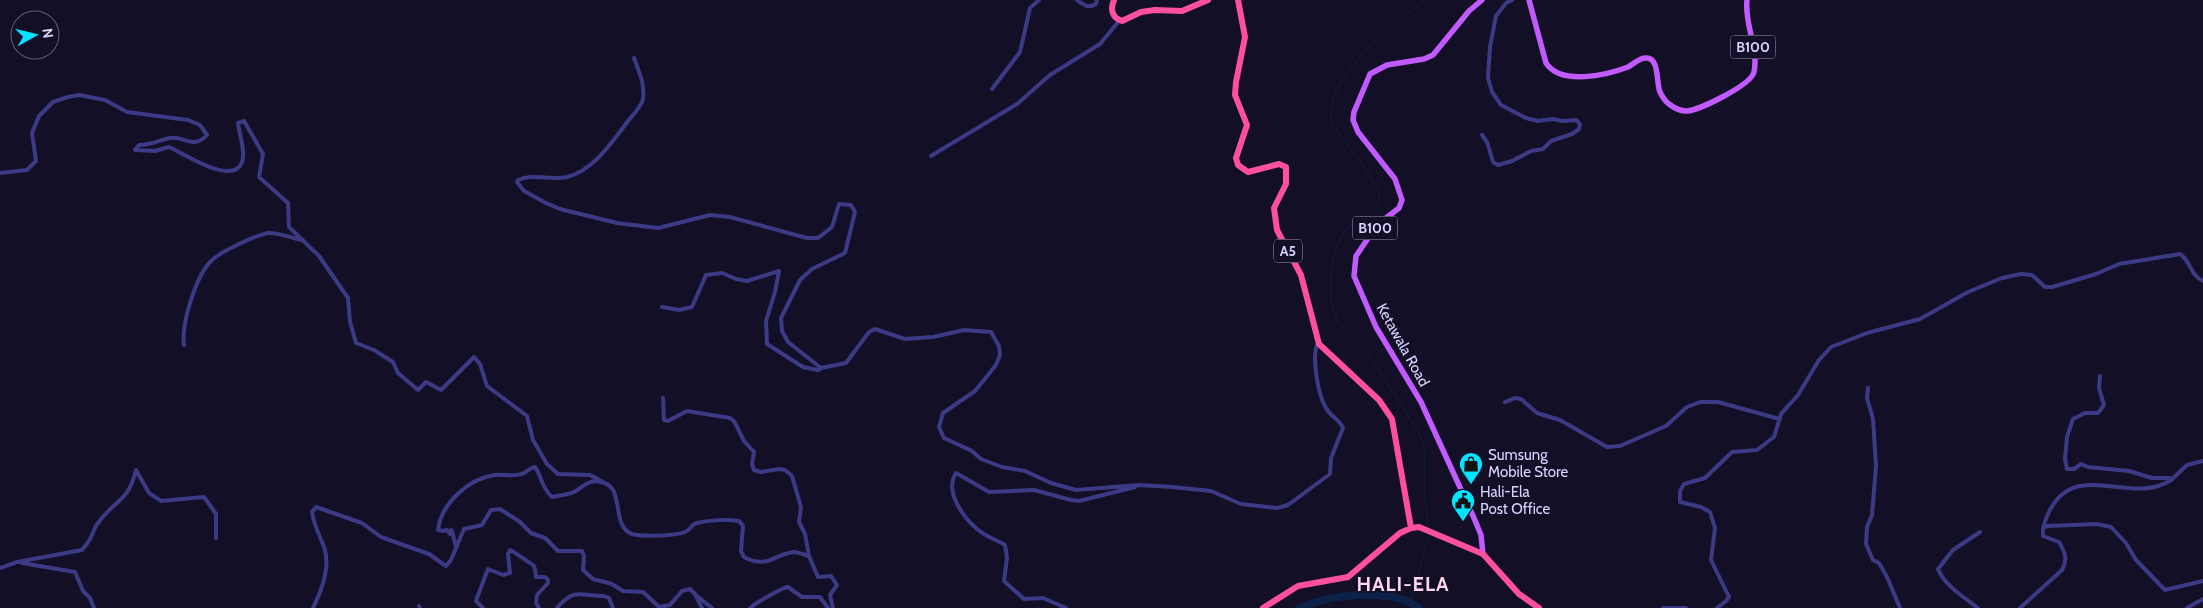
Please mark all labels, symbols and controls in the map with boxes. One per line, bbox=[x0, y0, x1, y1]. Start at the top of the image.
north arrow bbox=[10, 10, 60, 60]
text: N bbox=[38, 27, 57, 39]
road number: B100 bbox=[1730, 36, 1776, 58]
road number: B100 bbox=[1352, 217, 1398, 240]
road number: A5 bbox=[1274, 240, 1302, 262]
street label: Ketawala Road bbox=[1373, 300, 1433, 390]
place label: Sumsung Mobile Store bbox=[1488, 446, 1569, 481]
shop icon: Sumsung Mobile Store bbox=[1458, 451, 1484, 485]
place label: Hali-Ela Post Office bbox=[1480, 483, 1551, 518]
public building icon: Hali-Ela Post Office bbox=[1450, 488, 1476, 522]
district label: HALI-ELA bbox=[1357, 572, 1449, 596]

